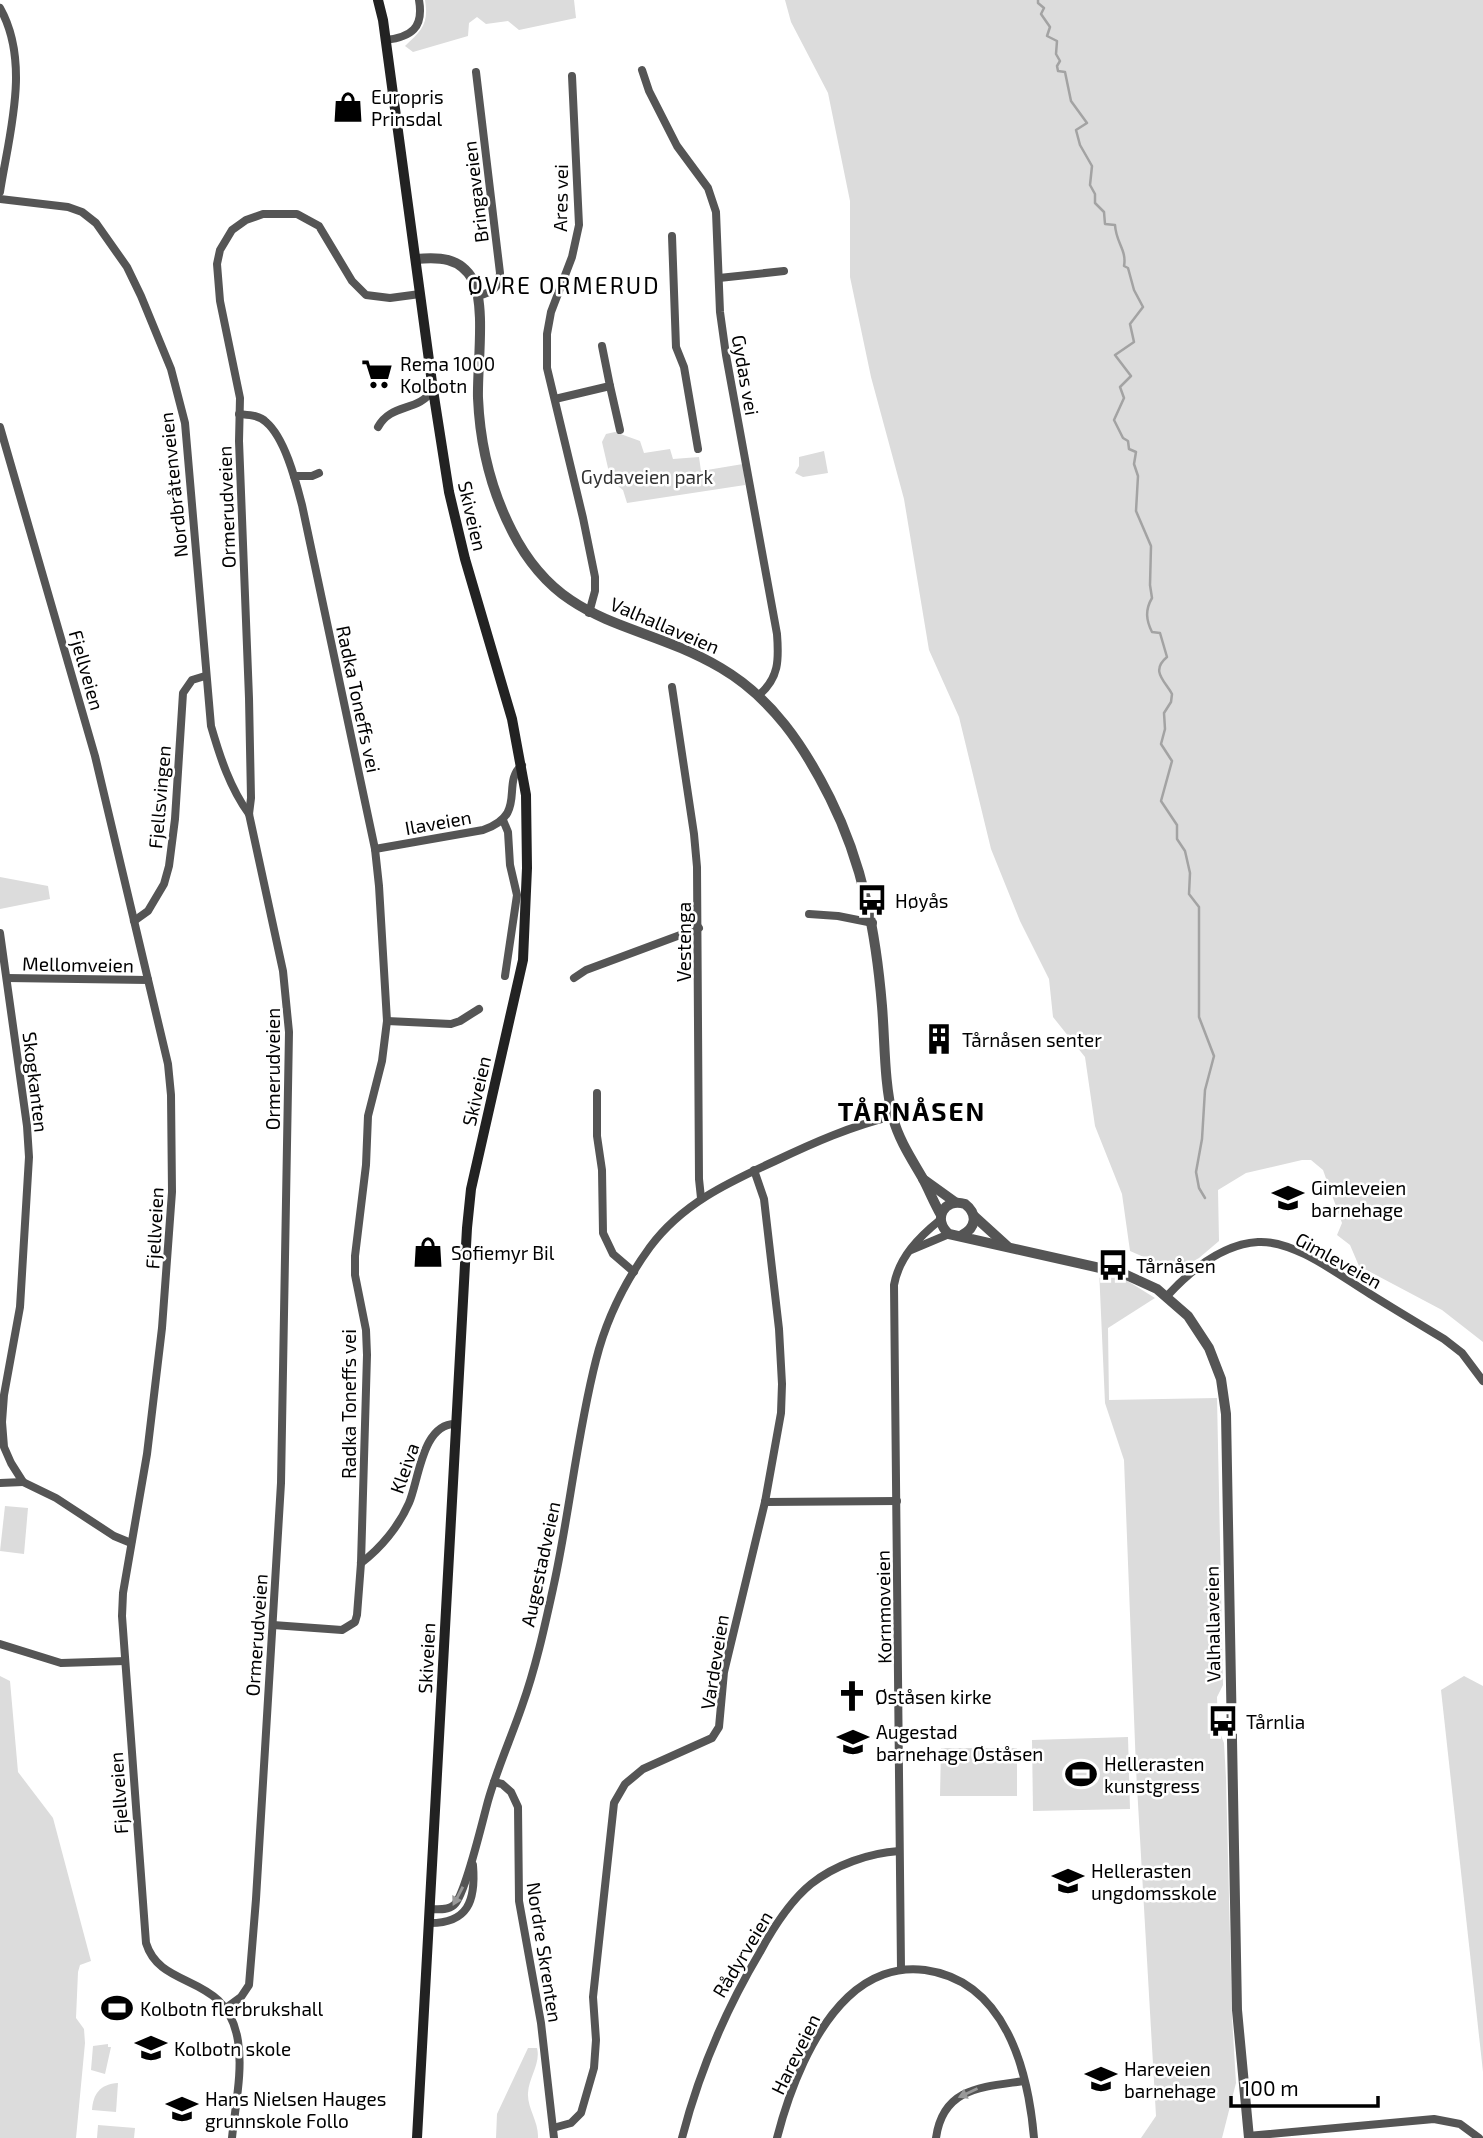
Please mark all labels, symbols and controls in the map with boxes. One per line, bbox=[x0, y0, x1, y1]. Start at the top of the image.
place label: Europris Prinsdal bbox=[371, 85, 444, 130]
shop icon: Europris Prinsdal bbox=[331, 90, 365, 124]
street label: Bringaveien bbox=[457, 140, 493, 244]
street label: Ares vei bbox=[548, 164, 572, 232]
district label: ØVRE ORMERUD bbox=[468, 271, 660, 299]
street label: Gydas vei bbox=[728, 333, 764, 417]
place label: Rema 1000 Kolbotn bbox=[400, 352, 495, 397]
supermarket icon: Rema 1000 Kolbotn bbox=[360, 357, 394, 391]
street label: Nordbråtenveien bbox=[154, 411, 192, 559]
street label: Ormerudveien bbox=[212, 445, 240, 569]
park label: Gydaveien park bbox=[581, 465, 713, 488]
street label: Skiveien bbox=[454, 479, 492, 553]
street label: Valhallaveien bbox=[607, 592, 723, 658]
street label: Radka Toneffs vei bbox=[332, 623, 386, 775]
street label: Fjellveien bbox=[65, 627, 109, 713]
street label: Fjellsvingen bbox=[143, 744, 175, 850]
street label: Ilaveien bbox=[403, 805, 473, 839]
bus stop icon: Høyås bbox=[855, 883, 889, 917]
place label: Høyås bbox=[895, 889, 949, 912]
street label: Vestenga bbox=[672, 902, 695, 982]
street label: Mellomveien bbox=[22, 952, 134, 976]
street label: Ormerudveien bbox=[261, 1008, 284, 1130]
building icon: Tårnåsen senter bbox=[922, 1022, 956, 1056]
place label: Tårnåsen senter bbox=[962, 1028, 1102, 1051]
street label: Skogkanten bbox=[18, 1030, 54, 1134]
street label: Skiveien bbox=[457, 1054, 495, 1128]
district label: TÅRNÅSEN bbox=[838, 1095, 986, 1126]
place label: Gimleveien barnehage bbox=[1311, 1176, 1406, 1221]
school or university icon: Gimleveien barnehage bbox=[1271, 1181, 1305, 1215]
street label: Fjellveien bbox=[140, 1186, 168, 1270]
street label: Gimleveien bbox=[1292, 1227, 1386, 1293]
shop icon: Sofiemyr Bil bbox=[411, 1235, 445, 1269]
place label: Sofiemyr Bil bbox=[451, 1241, 555, 1264]
bus stop icon: Tårnåsen bbox=[1096, 1248, 1130, 1282]
place label: Tårnåsen bbox=[1136, 1254, 1216, 1277]
street label: Radka Toneffs vei bbox=[337, 1329, 360, 1479]
street label: Kleiva bbox=[385, 1440, 423, 1496]
street label: Augestadveien bbox=[515, 1499, 565, 1629]
street label: Kornmoveien bbox=[871, 1550, 895, 1664]
street label: Valhallaveien bbox=[1199, 1566, 1225, 1682]
street label: Ormerudveien bbox=[240, 1573, 272, 1697]
street label: Vardeveien bbox=[695, 1613, 733, 1711]
street label: Skiveien bbox=[413, 1622, 439, 1694]
church icon: Øståsen kirke bbox=[835, 1679, 869, 1713]
place label: Øståsen kirke bbox=[875, 1685, 992, 1708]
bus stop icon: Tårnlia bbox=[1206, 1704, 1240, 1738]
place label: Tårnlia bbox=[1246, 1710, 1305, 1733]
place label: Augestad barnehage Øståsen bbox=[876, 1720, 1043, 1765]
school or university icon: Augestad barnehage Øståsen bbox=[836, 1725, 870, 1759]
street label: Fjellveien bbox=[104, 1751, 132, 1835]
place label: Hellerasten kunstgress bbox=[1104, 1752, 1205, 1797]
sports icon: Hellerasten kunstgress bbox=[1064, 1757, 1098, 1791]
place label: Hellerasten ungdomsskole bbox=[1091, 1859, 1217, 1904]
school or university icon: Hellerasten ungdomsskole bbox=[1051, 1864, 1085, 1898]
street label: Nordre Skrenten bbox=[523, 1880, 567, 2024]
one-way arrow bbox=[453, 1886, 465, 1906]
street label: Rådyrveien bbox=[707, 1907, 777, 2001]
sports icon: Kolbotn flerbrukshall bbox=[100, 1991, 134, 2025]
place label: Kolbotn flerbrukshall bbox=[140, 1997, 323, 2020]
street label: Hareveien bbox=[766, 2010, 824, 2098]
school or university icon: Kolbotn skole bbox=[134, 2031, 168, 2065]
place label: Kolbotn skole bbox=[174, 2037, 291, 2060]
place label: Hareveien barnehage bbox=[1124, 2057, 1216, 2102]
school or university icon: Hareveien barnehage bbox=[1084, 2062, 1118, 2096]
scale bar bbox=[1231, 2064, 1378, 2108]
text: 100 m bbox=[1242, 2075, 1299, 2100]
place label: Hans Nielsen Hauges grunnskole Follo bbox=[205, 2087, 386, 2132]
one-way arrow bbox=[958, 2087, 978, 2099]
school or university icon: Hans Nielsen Hauges grunnskole Follo bbox=[165, 2092, 199, 2126]

